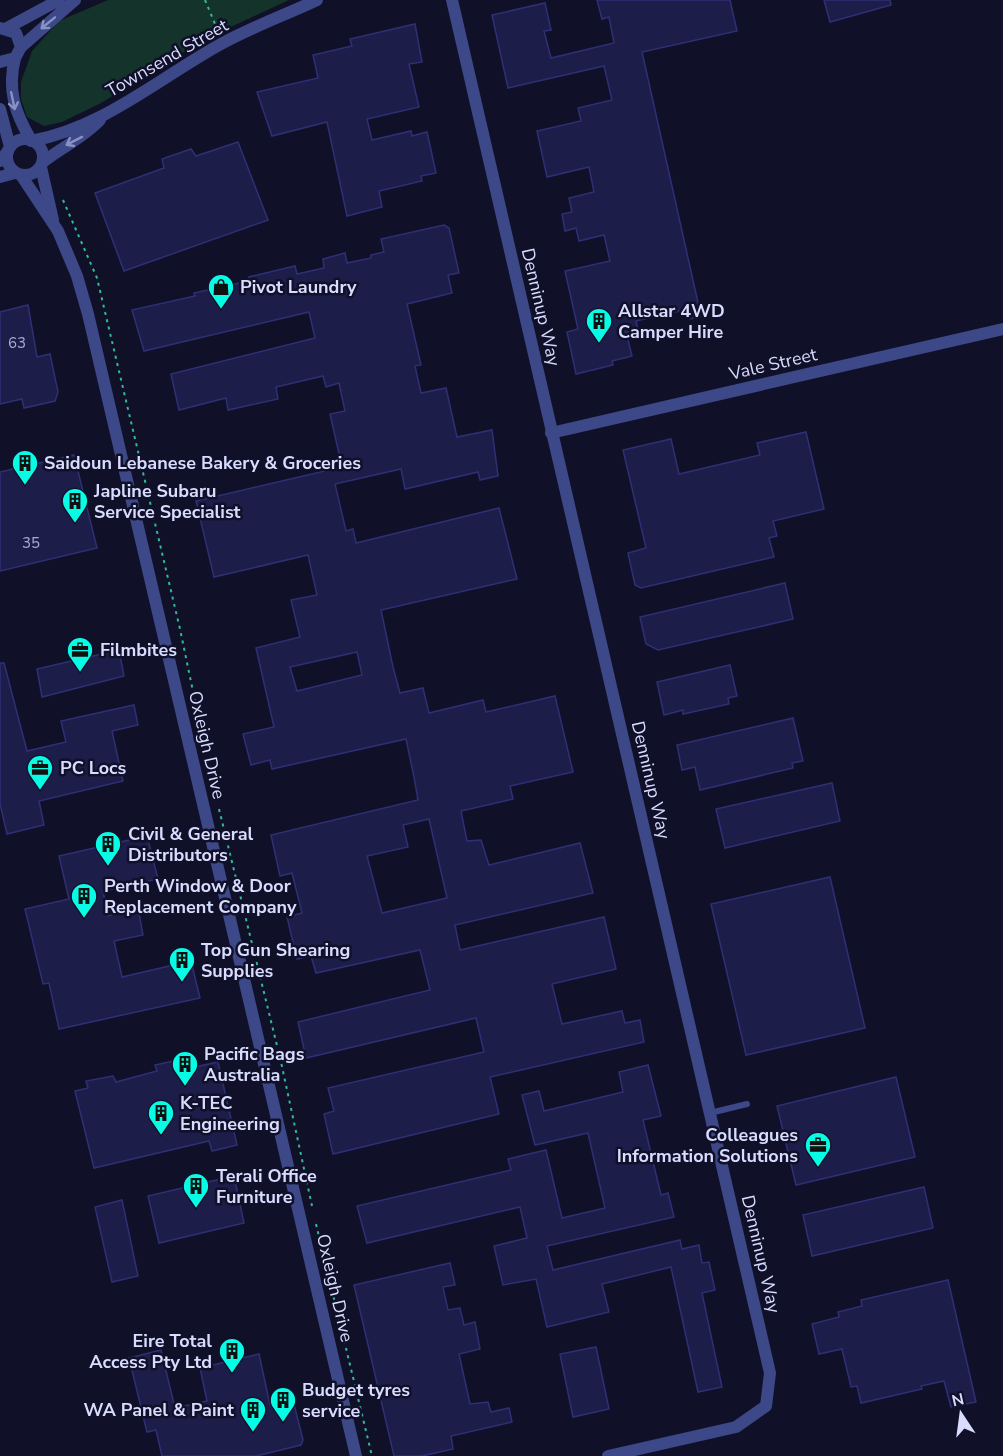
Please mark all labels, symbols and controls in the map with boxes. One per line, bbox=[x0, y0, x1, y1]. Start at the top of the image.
street label: Townsend Street bbox=[102, 13, 233, 103]
one-way arrow bbox=[40, 16, 56, 29]
one-way arrow bbox=[8, 91, 19, 110]
one-way arrow bbox=[66, 136, 84, 148]
street label: Denninup Way bbox=[516, 246, 566, 369]
shop icon: Pivot Laundry bbox=[206, 272, 236, 310]
place label: Pivot Laundry bbox=[240, 275, 357, 299]
place label: Allstar 4WD Camper Hire bbox=[618, 299, 725, 344]
building icon: Allstar 4WD Camper Hire bbox=[584, 306, 614, 344]
house number: 63 bbox=[8, 333, 26, 353]
street label: Vale Street bbox=[726, 342, 820, 386]
building icon: Saidoun Lebanese Bakery & Groceries bbox=[10, 448, 40, 486]
place label: Saidoun Lebanese Bakery & Groceries bbox=[44, 451, 361, 475]
place label: Japline Subaru Service Specialist bbox=[93, 479, 241, 524]
building icon: Japline Subaru Service Specialist bbox=[60, 486, 90, 524]
house number: 35 bbox=[22, 533, 40, 553]
office icon: Filmbites bbox=[65, 635, 95, 673]
place label: Filmbites bbox=[100, 638, 177, 662]
street label: Oxleigh Drive bbox=[183, 689, 231, 801]
street label: Denninup Way bbox=[626, 719, 676, 842]
office icon: PC Locs bbox=[25, 753, 55, 791]
place label: PC Locs bbox=[60, 756, 127, 780]
place label: Civil & General Distributors bbox=[128, 822, 254, 867]
building icon: Civil & General Distributors bbox=[93, 829, 123, 867]
place label: Perth Window & Door Replacement Company bbox=[104, 874, 297, 919]
building icon: Perth Window & Door Replacement Company bbox=[69, 881, 99, 919]
place label: Top Gun Shearing Supplies bbox=[201, 938, 350, 983]
building icon: Top Gun Shearing Supplies bbox=[167, 945, 197, 983]
place label: Pacific Bags Australia bbox=[204, 1042, 305, 1087]
building icon: Pacific Bags Australia bbox=[170, 1049, 200, 1087]
place label: K-TEC Engineering bbox=[180, 1091, 280, 1136]
building icon: K-TEC Engineering bbox=[146, 1098, 176, 1136]
place label: Colleagues Information Solutions bbox=[617, 1123, 798, 1168]
office icon: Colleagues Information Solutions bbox=[803, 1130, 833, 1168]
place label: Terali Office Furniture bbox=[216, 1164, 317, 1209]
building icon: Terali Office Furniture bbox=[181, 1171, 211, 1209]
street label: Denninup Way bbox=[736, 1193, 786, 1316]
street label: Oxleigh Drive bbox=[311, 1232, 359, 1344]
place label: Eire Total Access Pty Ltd bbox=[89, 1329, 212, 1374]
building icon: Eire Total Access Pty Ltd bbox=[217, 1336, 247, 1374]
place label: Budget tyres service bbox=[302, 1378, 410, 1423]
north arrow bbox=[931, 1384, 991, 1444]
building icon: Budget tyres service bbox=[268, 1385, 298, 1423]
text: N bbox=[950, 1388, 966, 1412]
building icon: WA Panel & Paint bbox=[238, 1395, 268, 1433]
place label: WA Panel & Paint bbox=[84, 1398, 234, 1422]

